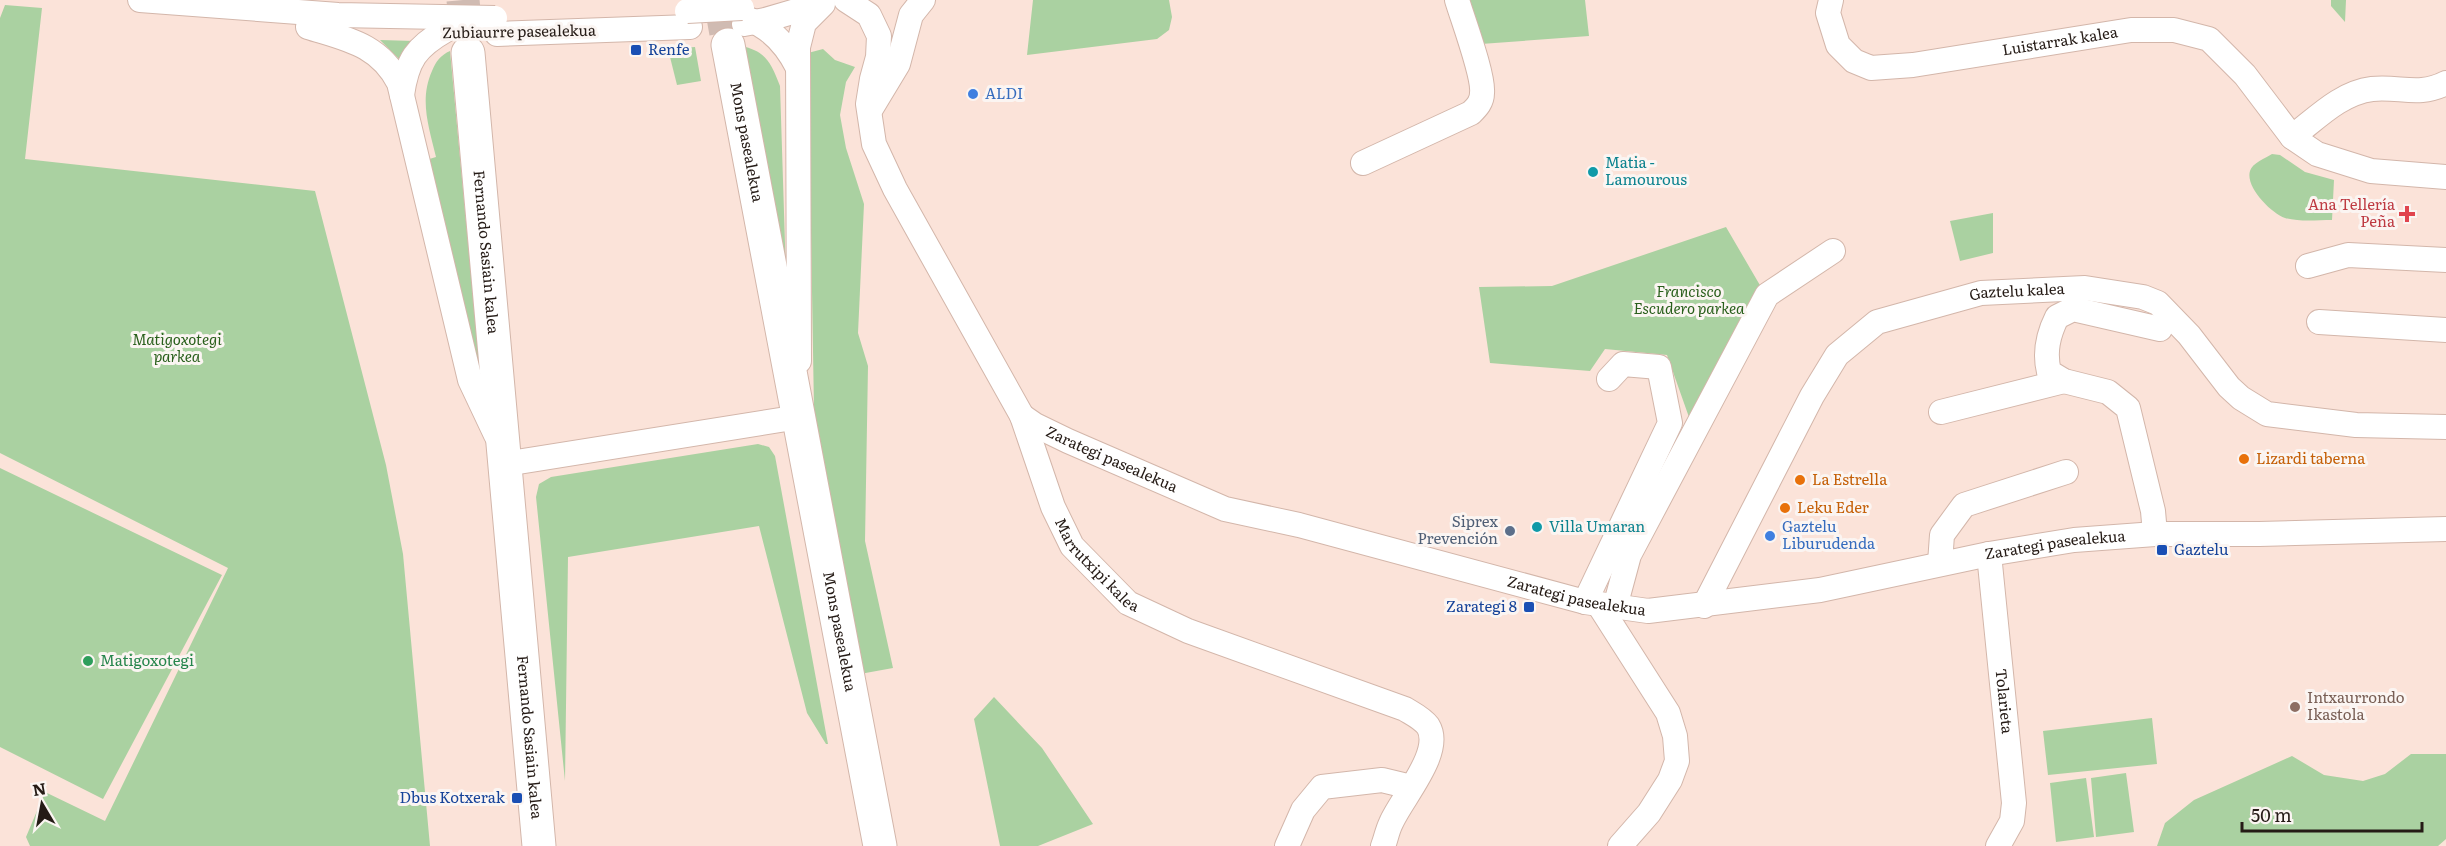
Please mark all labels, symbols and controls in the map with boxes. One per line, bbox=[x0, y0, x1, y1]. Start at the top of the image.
street label: Zubiaurre pasealekua bbox=[442, 18, 597, 43]
street label: Luistarrak kalea bbox=[2000, 19, 2120, 61]
place label: Renfe bbox=[648, 37, 690, 60]
marker: Renfe bbox=[629, 43, 643, 57]
street label: Mons pasealekua bbox=[725, 80, 771, 205]
place label: ALDI bbox=[985, 81, 1023, 104]
marker: ALDI bbox=[966, 87, 980, 101]
place label: Matia - Lamourous bbox=[1605, 150, 1687, 190]
marker: Matia - Lamourous bbox=[1586, 165, 1600, 179]
street label: Fernando Sasiain kalea bbox=[469, 169, 506, 336]
place label: Ana Tellería Peña bbox=[2308, 192, 2396, 232]
marker: Ana Tellería Peña bbox=[2400, 207, 2414, 221]
street label: Gaztelu kalea bbox=[1966, 276, 2066, 306]
park label: Francisco Escudero parkea bbox=[1633, 279, 1745, 319]
park label: Matigoxotegi parkea bbox=[132, 327, 222, 367]
street label: Zarategi pasealekua bbox=[1043, 419, 1183, 498]
place label: Lizardi taberna bbox=[2256, 446, 2366, 469]
marker: Lizardi taberna bbox=[2237, 452, 2251, 466]
place label: La Estrella bbox=[1812, 467, 1888, 490]
marker: La Estrella bbox=[1793, 473, 1807, 487]
place label: Leku Eder bbox=[1797, 495, 1869, 518]
marker: Leku Eder bbox=[1778, 501, 1792, 515]
place label: Siprex Prevención bbox=[1417, 509, 1498, 549]
street label: Marrutxipi kalea bbox=[1050, 513, 1144, 617]
place label: Villa Umaran bbox=[1549, 514, 1645, 537]
place label: Gaztelu Liburudenda bbox=[1782, 514, 1876, 554]
marker: Villa Umaran bbox=[1530, 520, 1544, 534]
street label: Zarategi pasealekua bbox=[1983, 523, 2127, 565]
marker: Siprex Prevención bbox=[1503, 524, 1517, 538]
marker: Gaztelu Liburudenda bbox=[1763, 529, 1777, 543]
place label: Gaztelu bbox=[2174, 537, 2229, 560]
marker: Gaztelu bbox=[2155, 543, 2169, 557]
street label: Mons pasealekua bbox=[818, 569, 864, 694]
street label: Zarategi pasealekua bbox=[1505, 569, 1648, 621]
place label: Zarategi 8 bbox=[1446, 594, 1517, 617]
marker: Zarategi 8 bbox=[1522, 600, 1536, 614]
place label: Matigoxotegi bbox=[100, 648, 194, 671]
marker: Matigoxotegi bbox=[81, 654, 95, 668]
street label: Fernando Sasiain kalea bbox=[512, 654, 550, 821]
street label: Tolarieta bbox=[1991, 667, 2020, 736]
place label: Intxaurrondo Ikastola bbox=[2307, 685, 2405, 725]
marker: Intxaurrondo Ikastola bbox=[2288, 700, 2302, 714]
north arrow bbox=[12, 774, 72, 834]
text: N bbox=[31, 775, 48, 801]
place label: Dbus Kotxerak bbox=[400, 785, 506, 808]
marker: Dbus Kotxerak bbox=[510, 791, 524, 805]
scale bar bbox=[2242, 795, 2422, 833]
text: 50 m bbox=[2251, 801, 2292, 828]

